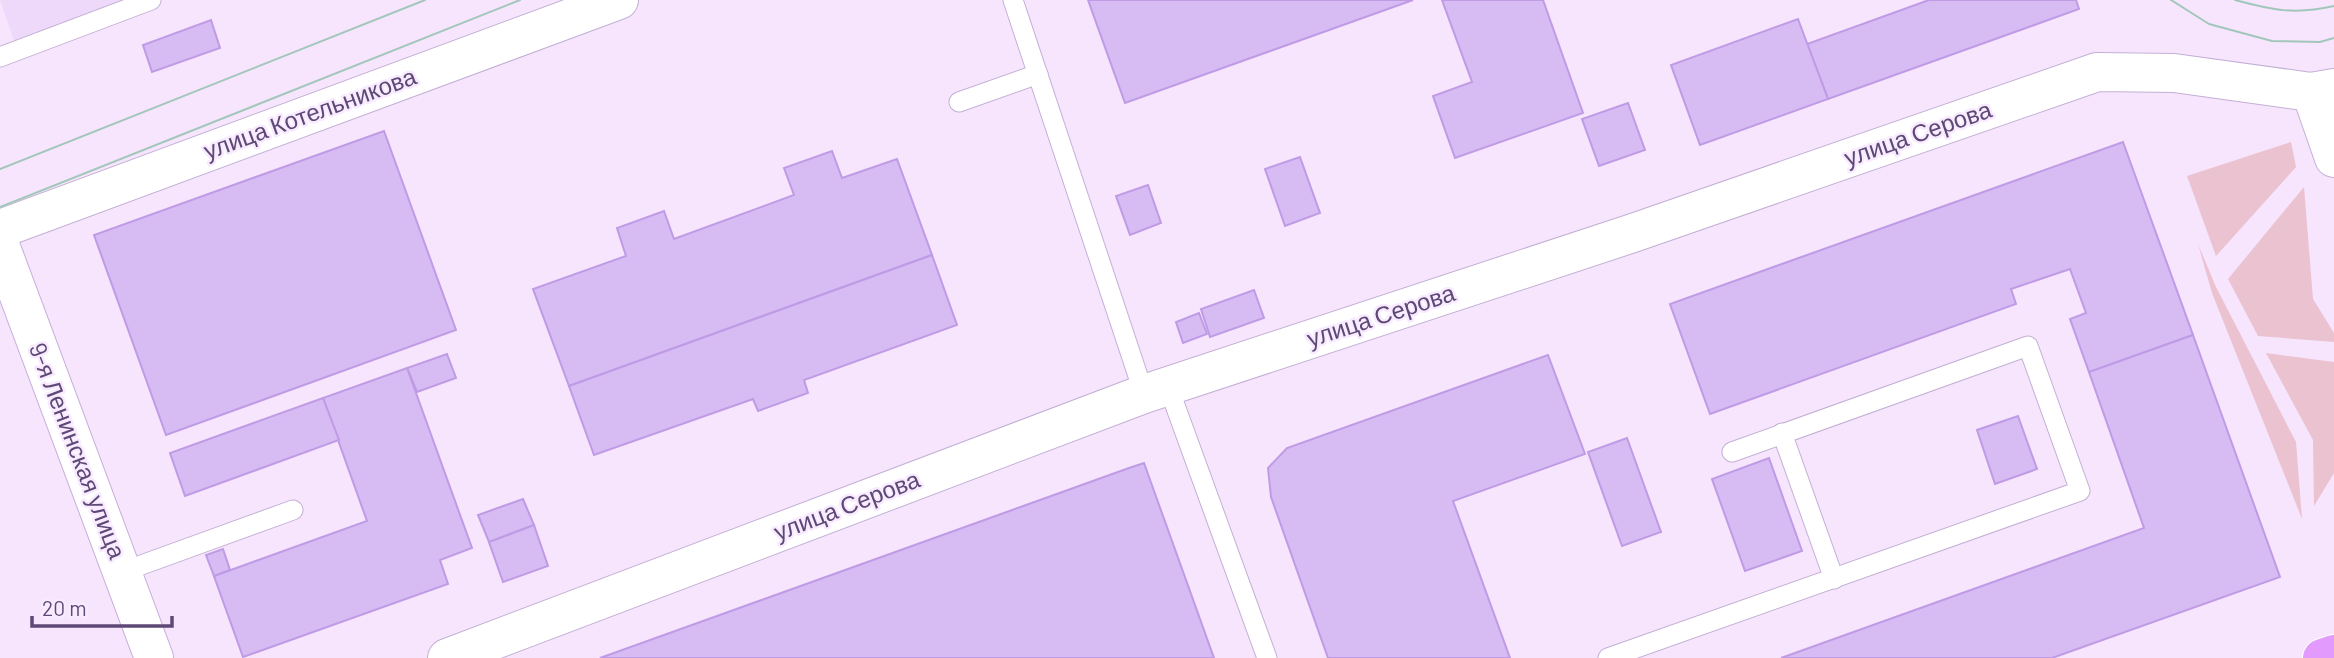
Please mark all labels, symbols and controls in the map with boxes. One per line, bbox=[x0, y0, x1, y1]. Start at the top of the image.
street label: улица Котельникова bbox=[199, 60, 420, 165]
street label: улица Серова bbox=[1840, 94, 1996, 171]
street label: улица Серова bbox=[1303, 277, 1459, 352]
street label: 9-я Ленинская улица bbox=[24, 338, 133, 563]
street label: улица Серова bbox=[769, 463, 924, 546]
scale bar bbox=[32, 584, 172, 628]
text: 20 m bbox=[42, 595, 87, 620]

